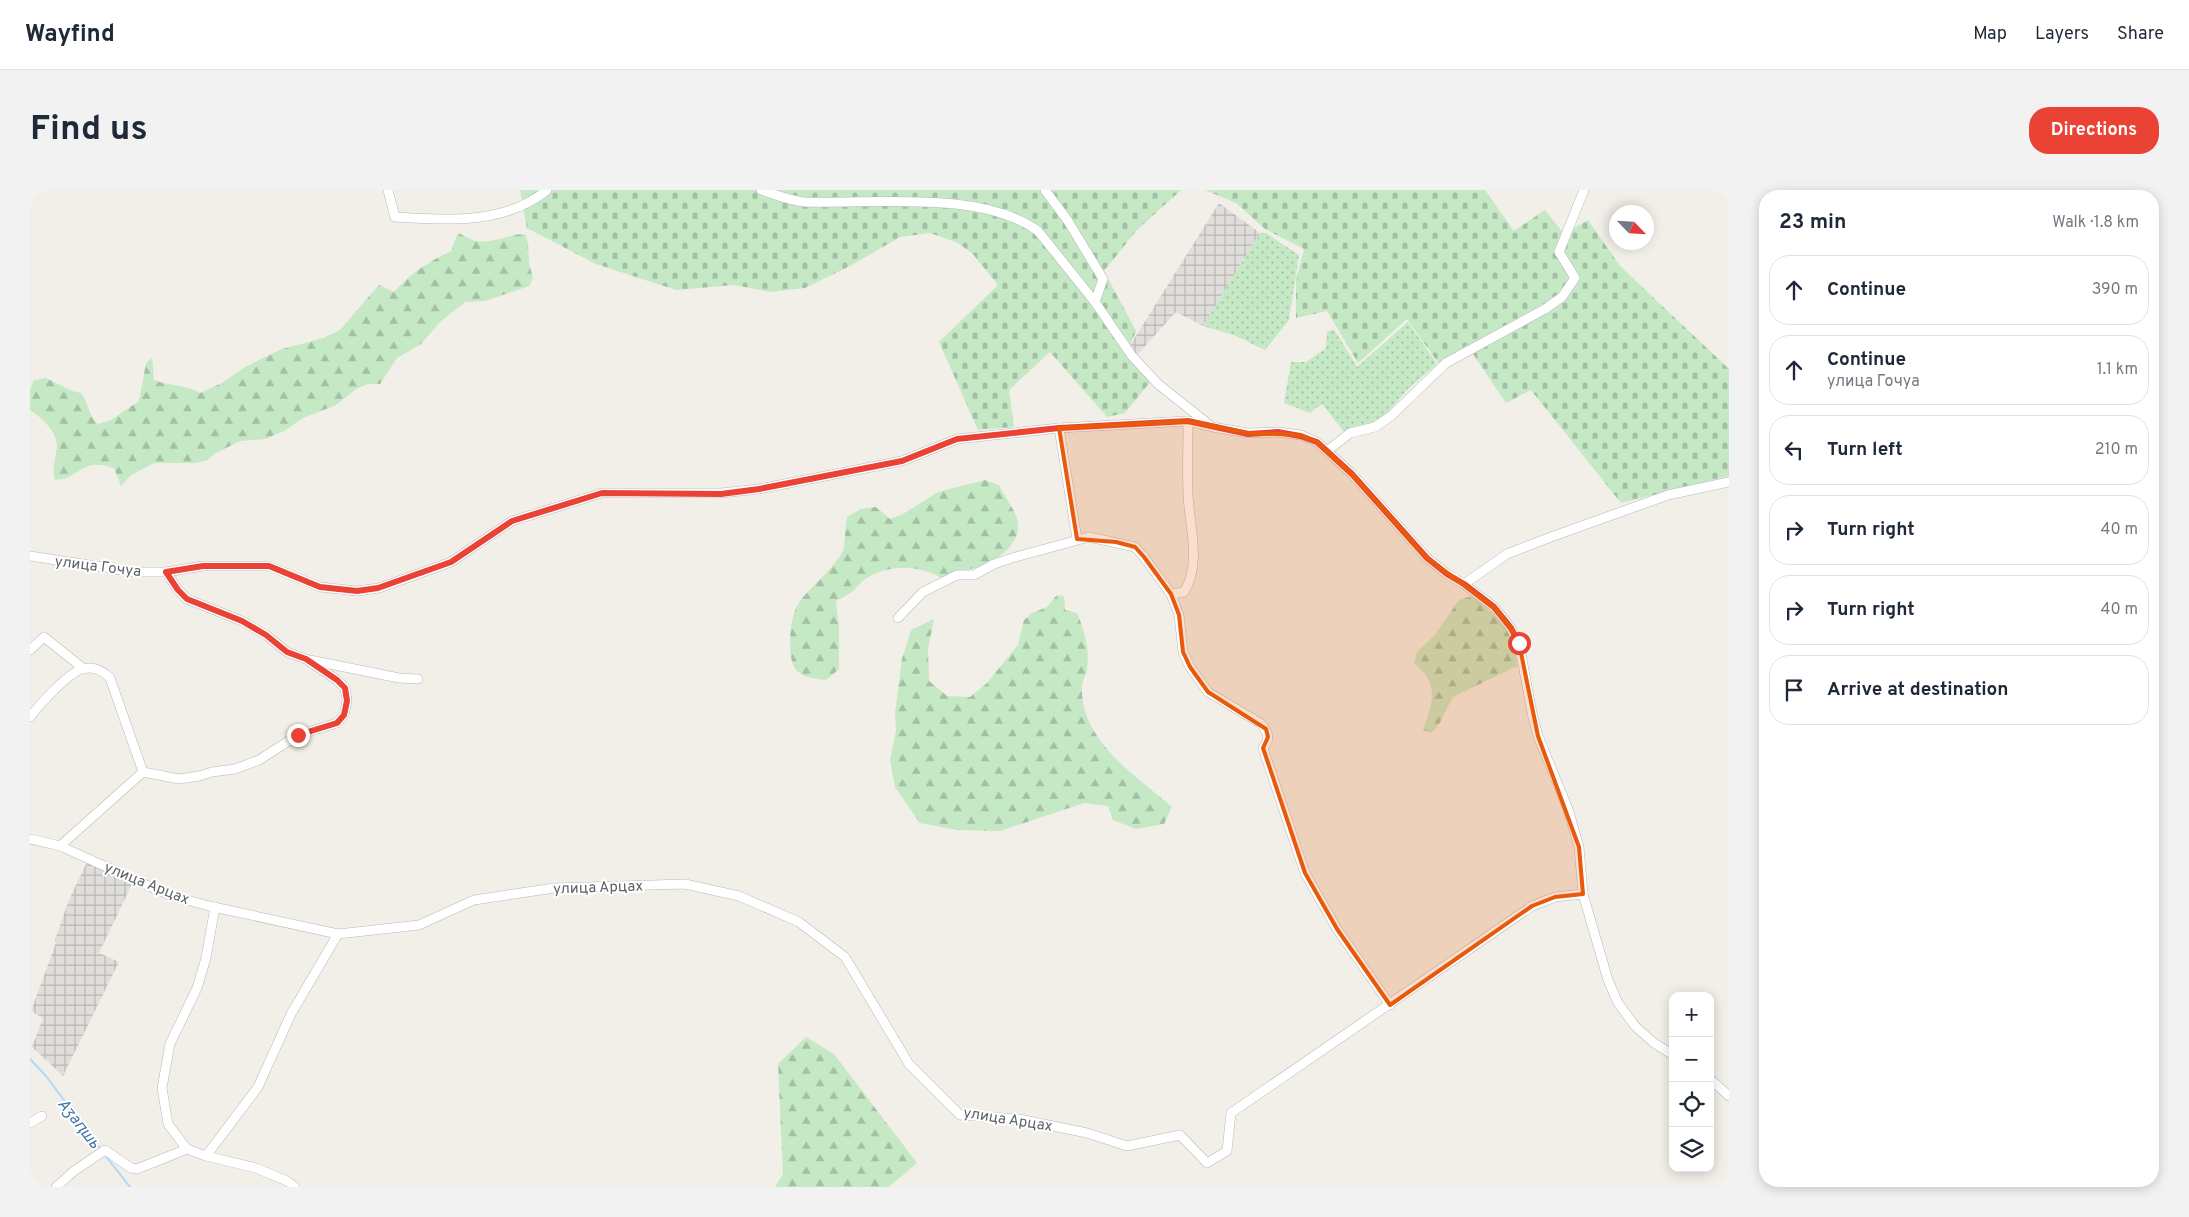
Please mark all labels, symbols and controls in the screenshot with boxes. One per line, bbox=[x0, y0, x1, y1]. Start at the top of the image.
text: Wayfind bbox=[25, 20, 115, 50]
text: Map bbox=[1973, 23, 2007, 46]
text: Layers bbox=[2035, 23, 2089, 46]
text: Share bbox=[2117, 23, 2164, 46]
button: Directions bbox=[2029, 107, 2159, 154]
text: Find us bbox=[30, 108, 148, 152]
north arrow bbox=[1609, 205, 1654, 250]
text: 23 min bbox=[1779, 209, 1846, 236]
text: Walk · 1.8 km bbox=[2052, 213, 2139, 233]
icon: ahead bbox=[1780, 276, 1808, 304]
text: Continue bbox=[1827, 278, 1906, 302]
text: 390 m bbox=[2092, 280, 2138, 300]
text: Continue bbox=[1827, 348, 1906, 372]
icon: ahead bbox=[1780, 356, 1808, 384]
text: 1.1 km bbox=[2097, 360, 2138, 380]
text: улица Гочуа bbox=[1827, 372, 1920, 392]
icon: left bbox=[1780, 436, 1808, 464]
text: Turn left bbox=[1827, 438, 1903, 462]
text: 210 m bbox=[2095, 440, 2138, 460]
icon: right bbox=[1780, 516, 1808, 544]
text: Turn right bbox=[1827, 518, 1915, 542]
text: 40 m bbox=[2100, 520, 2138, 540]
street label: улица Гочуа bbox=[54, 553, 142, 582]
icon: right bbox=[1780, 596, 1808, 624]
text: Turn right bbox=[1827, 598, 1915, 622]
text: 40 m bbox=[2100, 600, 2138, 620]
route start bbox=[1508, 632, 1531, 655]
icon: arrive bbox=[1780, 676, 1808, 704]
text: Arrive at destination bbox=[1827, 678, 2008, 702]
route end bbox=[287, 724, 310, 747]
street label: улица Арцах bbox=[101, 859, 192, 910]
street label: улица Арцах bbox=[553, 877, 644, 900]
map controls bbox=[1669, 992, 1714, 1172]
button: + bbox=[1669, 992, 1714, 1037]
button: − bbox=[1669, 1037, 1714, 1082]
button: locate bbox=[1669, 1082, 1714, 1127]
water label: Аӡаԥшь bbox=[53, 1095, 104, 1153]
street label: улица Арцах bbox=[962, 1104, 1054, 1137]
button: layers bbox=[1669, 1127, 1714, 1172]

